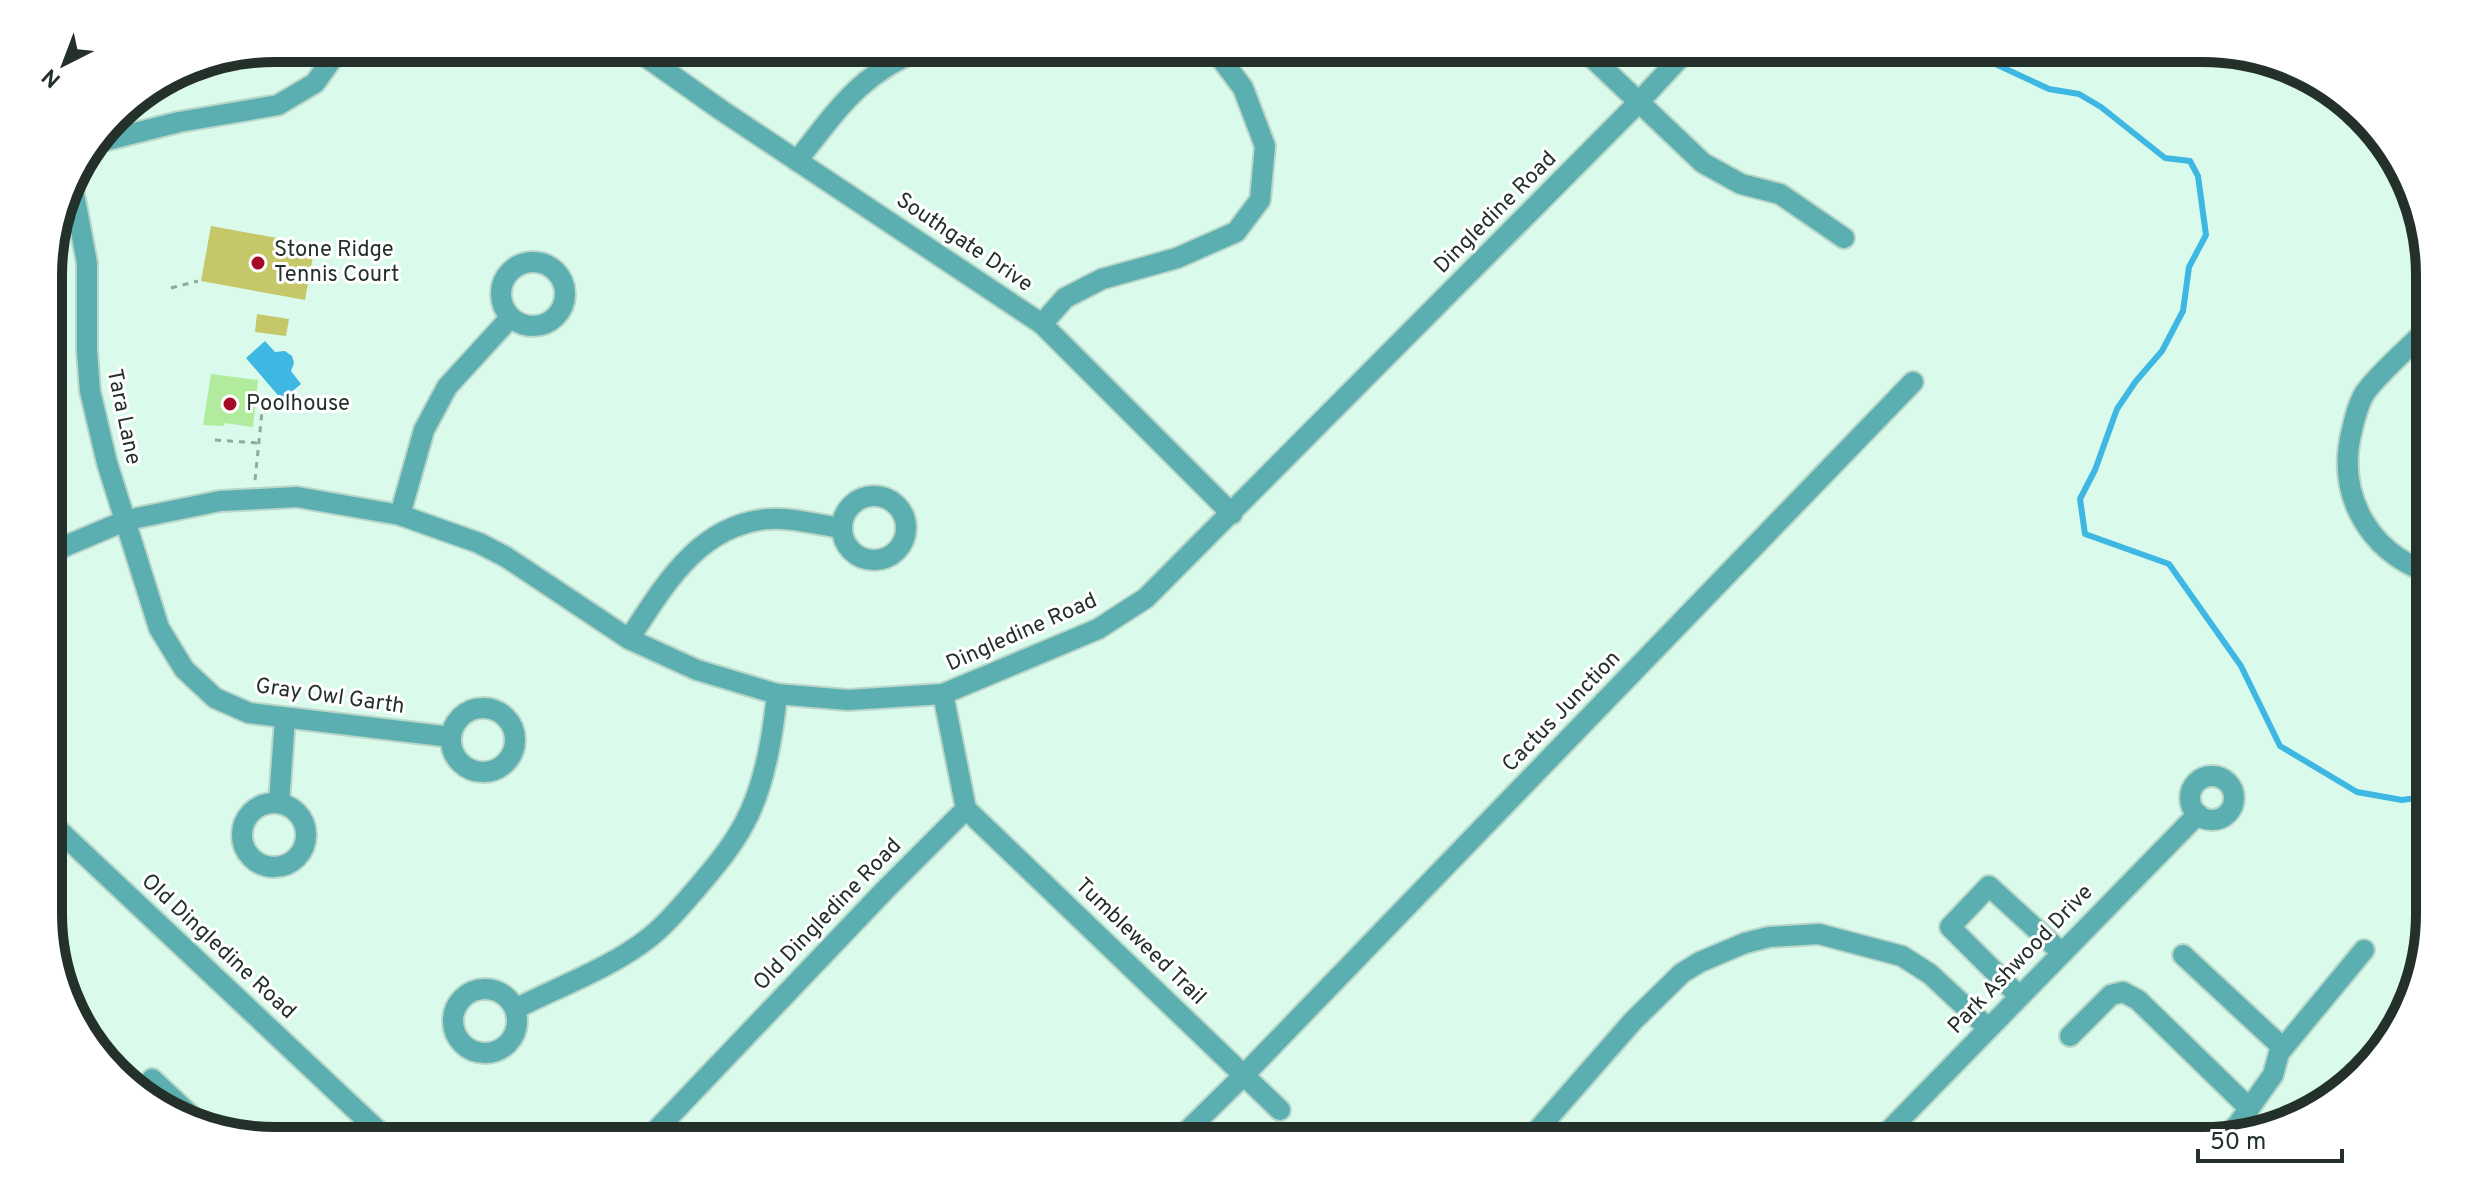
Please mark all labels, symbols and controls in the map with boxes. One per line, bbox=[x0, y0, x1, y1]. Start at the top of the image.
north arrow bbox=[24, 24, 104, 104]
text: N bbox=[37, 62, 67, 92]
street label: Dingledine Road bbox=[1429, 146, 1563, 280]
street label: Southgate Drive bbox=[891, 187, 1037, 299]
place label: Stone Ridge Tennis Court bbox=[274, 237, 399, 289]
marker: Stone Ridge Tennis Court bbox=[249, 254, 267, 272]
street label: Tara Lane bbox=[100, 367, 146, 467]
place label: Poolhouse bbox=[246, 391, 350, 418]
marker: Poolhouse bbox=[221, 395, 239, 413]
street label: Dingledine Road bbox=[942, 588, 1102, 678]
street label: Cactus Junction bbox=[1497, 646, 1627, 778]
street label: Gray Owl Garth bbox=[254, 673, 406, 721]
street label: Old Dingledine Road bbox=[748, 833, 908, 997]
street label: Old Dingledine Road bbox=[135, 868, 301, 1026]
street label: Tumbleweed Trail bbox=[1069, 873, 1211, 1011]
street label: Park Ashwood Drive bbox=[1943, 880, 2099, 1040]
scale bar bbox=[2198, 1113, 2342, 1163]
text: 50 m bbox=[2210, 1128, 2266, 1158]

